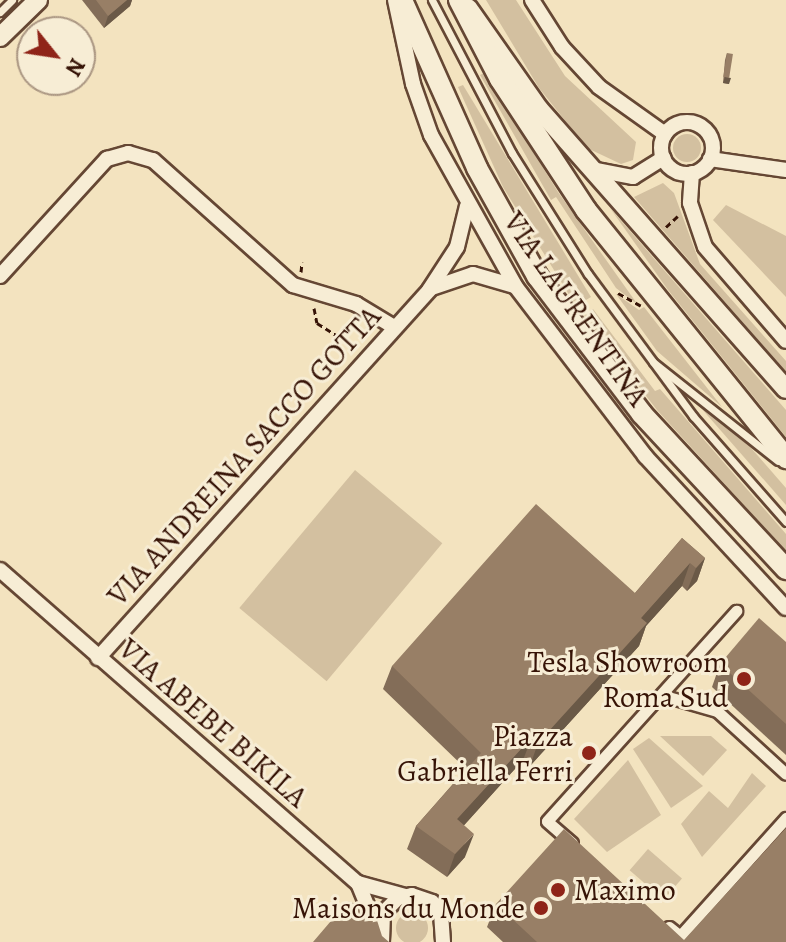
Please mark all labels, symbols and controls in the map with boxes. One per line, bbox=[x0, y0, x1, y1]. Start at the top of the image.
north arrow bbox=[16, 16, 96, 96]
text: N bbox=[58, 53, 92, 81]
street label: VIA LAURENTINA bbox=[496, 205, 656, 413]
street label: VIA ANDREINA SACCO GOTTA bbox=[100, 299, 388, 613]
street label: VIA ABEBE BIKILA bbox=[111, 631, 315, 815]
place label: Tesla Showroom Roma Sud bbox=[527, 644, 728, 714]
marker: Tesla Showroom Roma Sud bbox=[735, 670, 753, 688]
place label: Piazza Gabriella Ferri bbox=[397, 718, 573, 788]
marker: Piazza Gabriella Ferri bbox=[580, 744, 598, 762]
place label: Maximo bbox=[574, 872, 676, 908]
marker: Maximo bbox=[549, 881, 567, 899]
place label: Maisons du Monde bbox=[292, 890, 525, 926]
marker: Maisons du Monde bbox=[532, 899, 550, 917]

